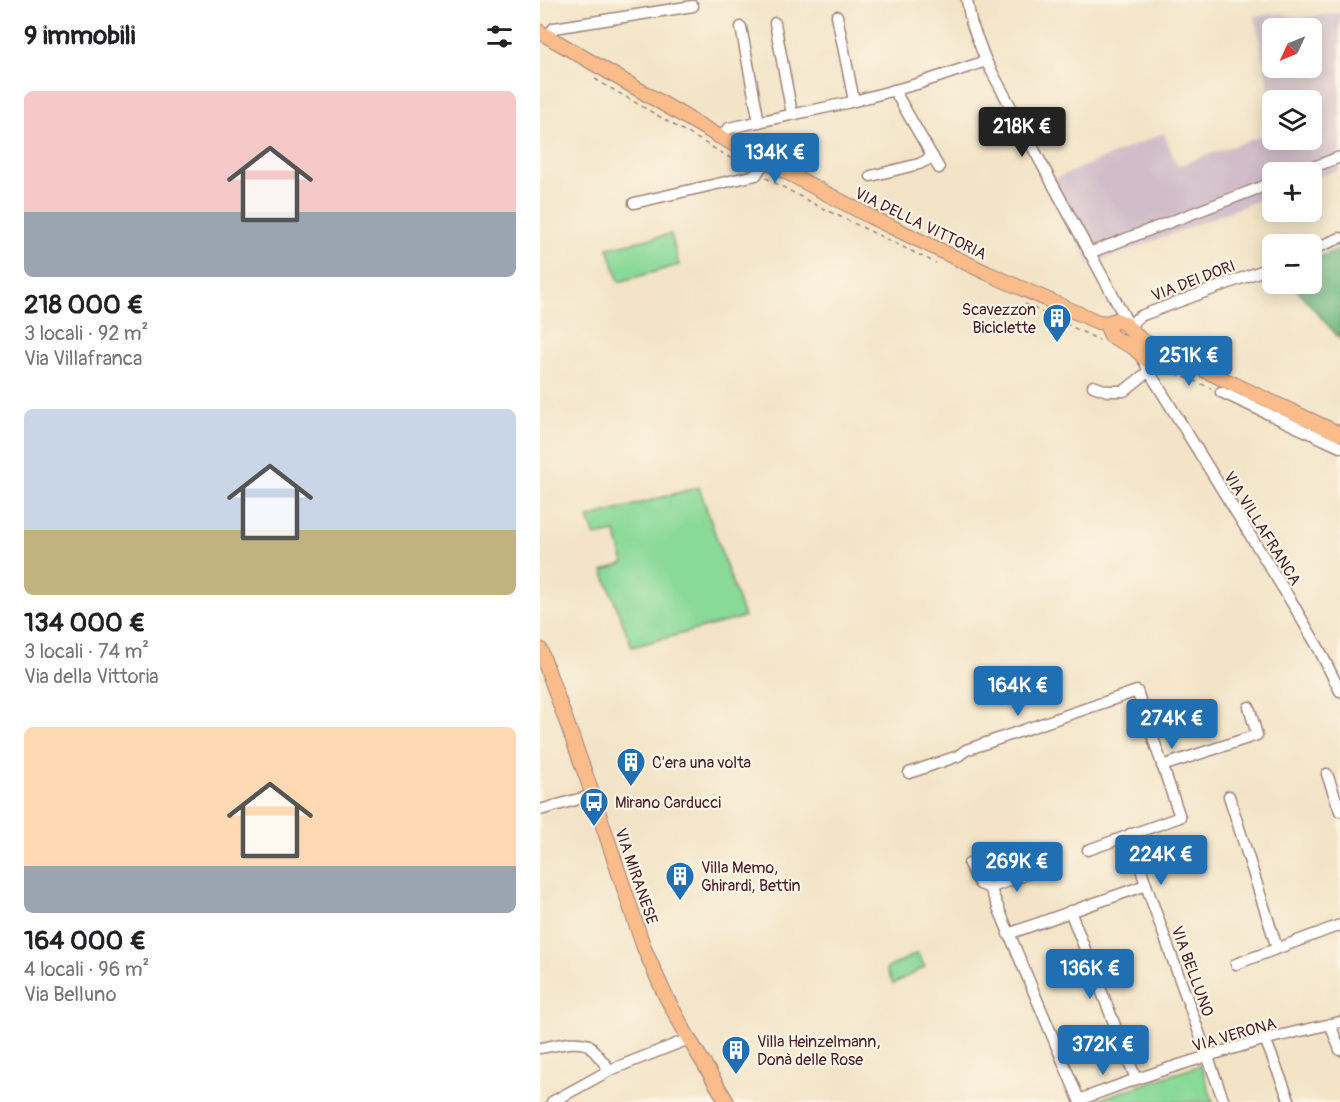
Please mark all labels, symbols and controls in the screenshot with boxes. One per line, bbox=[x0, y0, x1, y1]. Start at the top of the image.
north arrow bbox=[1262, 18, 1322, 78]
map controls bbox=[1262, 18, 1322, 294]
text: 9 immobili bbox=[24, 20, 135, 52]
icon: filters bbox=[483, 20, 516, 53]
button: layers bbox=[1262, 90, 1322, 150]
pin: 218K € bbox=[973, 107, 1071, 158]
text: 218K € bbox=[993, 114, 1051, 139]
icon: home bbox=[216, 130, 324, 238]
pin: 134K € bbox=[726, 133, 824, 184]
text: 134K € bbox=[745, 140, 805, 165]
button: + bbox=[1262, 162, 1322, 222]
street label: VIA DELLA VITTORIA bbox=[851, 183, 990, 265]
button: − bbox=[1262, 234, 1322, 294]
street label: VIA DEI DORI bbox=[1149, 256, 1238, 306]
text: 218 000 € bbox=[24, 289, 144, 321]
place label: Scavezzon Biciclette bbox=[962, 300, 1036, 338]
building icon: Scavezzon Biciclette bbox=[1041, 302, 1073, 344]
text: 3 locali · 92 m² bbox=[24, 321, 148, 346]
pin: 251K € bbox=[1140, 336, 1238, 387]
text: 251K € bbox=[1159, 343, 1219, 368]
text: Via Villafranca bbox=[24, 346, 142, 371]
icon: home bbox=[216, 448, 324, 556]
street label: VIA VILLAFRANCA bbox=[1219, 468, 1305, 589]
text: 134 000 € bbox=[24, 607, 145, 639]
text: 3 locali · 74 m² bbox=[24, 639, 149, 664]
text: Via della Vittoria bbox=[24, 664, 159, 689]
pin: 164K € bbox=[969, 666, 1067, 717]
text: 164K € bbox=[988, 673, 1048, 698]
pin: 274K € bbox=[1123, 699, 1221, 750]
text: 274K € bbox=[1141, 706, 1203, 731]
building icon: C'era una volta bbox=[615, 746, 647, 788]
place label: C'era una volta bbox=[652, 753, 751, 773]
icon: home bbox=[216, 766, 324, 874]
bus stop icon: Mirano Carducci bbox=[578, 786, 610, 828]
place label: Mirano Carducci bbox=[615, 793, 721, 813]
street label: VIA MIRANESE bbox=[610, 826, 662, 927]
pin: 224K € bbox=[1112, 835, 1210, 886]
pin: 269K € bbox=[968, 842, 1066, 893]
text: 224K € bbox=[1129, 842, 1193, 867]
text: 269K € bbox=[986, 849, 1048, 874]
place label: Villa Memo, Ghirardi, Bettin bbox=[701, 858, 800, 896]
building icon: Villa Memo, Ghirardi, Bettin bbox=[664, 860, 696, 902]
street label: VIA BELLUNO bbox=[1166, 923, 1218, 1019]
text: 164 000 € bbox=[24, 925, 146, 957]
pin: 136K € bbox=[1041, 949, 1139, 1000]
text: 136K € bbox=[1060, 956, 1120, 981]
text: 4 locali · 96 m² bbox=[24, 957, 149, 982]
text: Via Belluno bbox=[24, 982, 116, 1007]
street label: VIA VERONA bbox=[1190, 1013, 1279, 1056]
pin: 372K € bbox=[1054, 1025, 1152, 1076]
place label: Villa Heinzelmann, Donà delle Rose bbox=[757, 1032, 880, 1070]
text: 372K € bbox=[1072, 1032, 1134, 1057]
building icon: Villa Heinzelmann, Donà delle Rose bbox=[720, 1034, 752, 1076]

